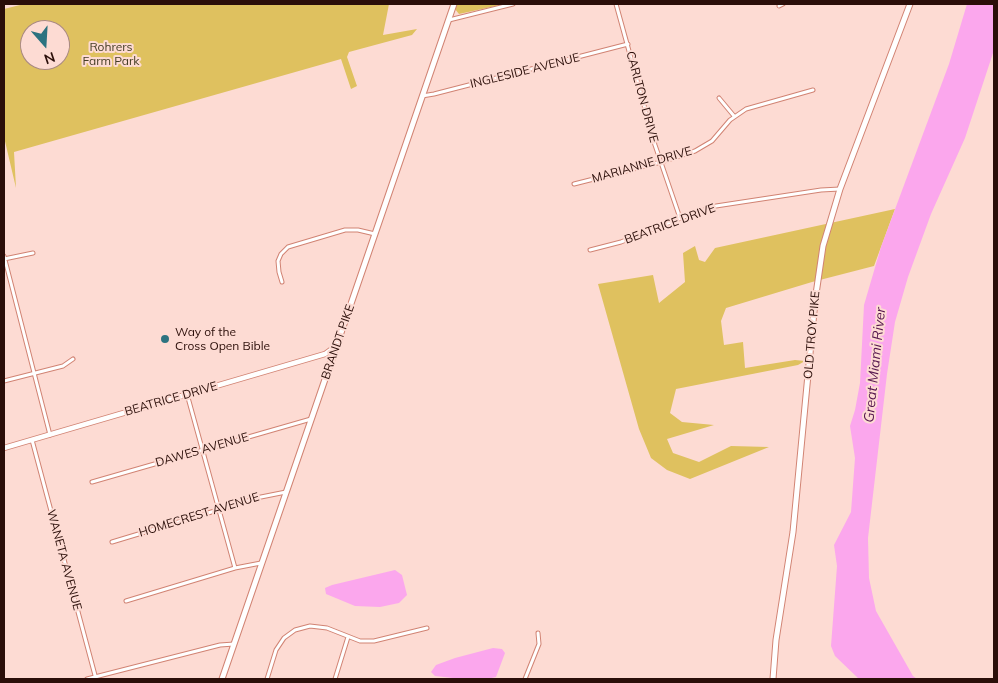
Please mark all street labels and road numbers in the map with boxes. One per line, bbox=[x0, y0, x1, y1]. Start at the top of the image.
street label: INGLESIDE AVENUE bbox=[469, 50, 581, 92]
street label: CARLTON DRIVE bbox=[623, 50, 661, 144]
street label: MARIANNE DRIVE bbox=[590, 144, 694, 186]
street label: BEATRICE DRIVE bbox=[623, 201, 717, 247]
street label: OLD TROY PIKE bbox=[801, 290, 823, 380]
street label: BRANDT PIKE bbox=[318, 303, 358, 381]
street label: BEATRICE DRIVE bbox=[123, 379, 219, 419]
street label: DAWES AVENUE bbox=[154, 430, 250, 470]
street label: HOMECREST AVENUE bbox=[137, 490, 261, 540]
street label: WANETA AVENUE bbox=[44, 508, 84, 612]

